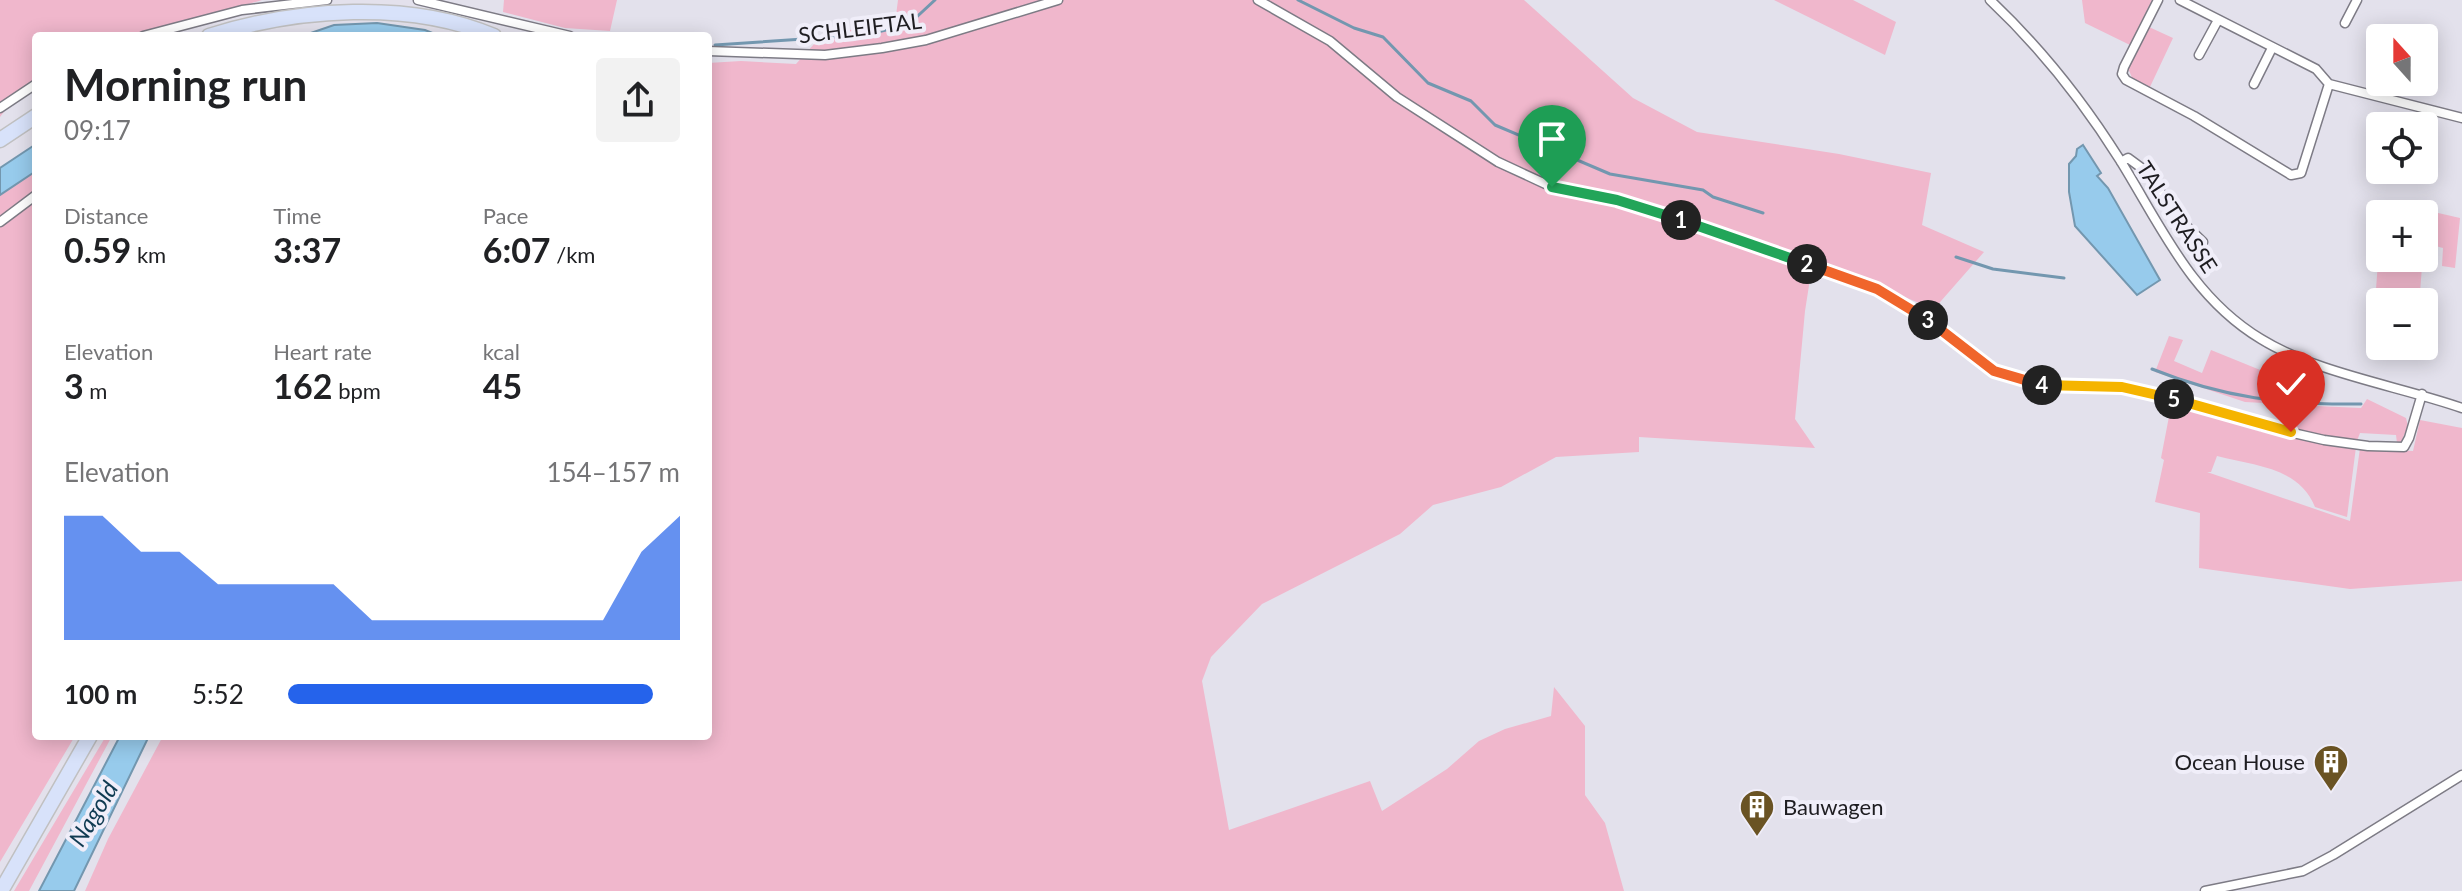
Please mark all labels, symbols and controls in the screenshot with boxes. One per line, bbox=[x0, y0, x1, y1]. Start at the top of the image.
street label: SCHLEIFTAL bbox=[797, 7, 923, 48]
north arrow bbox=[2366, 24, 2438, 96]
map controls bbox=[2366, 24, 2438, 360]
text: Morning run bbox=[64, 58, 307, 110]
button: share bbox=[596, 58, 680, 142]
pin bbox=[1518, 105, 1586, 187]
button: locate bbox=[2366, 112, 2438, 184]
text: 09:17 bbox=[64, 114, 131, 146]
icon: arrive bbox=[1530, 117, 1574, 161]
street label: TALSTRASSE bbox=[2131, 156, 2224, 278]
pin: 1 bbox=[1661, 200, 1701, 240]
button: + bbox=[2366, 200, 2438, 272]
text: Distance bbox=[64, 202, 148, 229]
text: Time bbox=[273, 202, 321, 229]
text: Pace bbox=[483, 202, 528, 229]
text: 1 bbox=[1675, 206, 1687, 233]
text: 0.59 bbox=[64, 229, 131, 270]
text: 3:37 bbox=[273, 229, 341, 270]
text: 6:07 bbox=[483, 229, 551, 270]
text: km bbox=[131, 241, 166, 268]
text: /km bbox=[551, 241, 595, 268]
pin: 2 bbox=[1787, 244, 1827, 284]
text: 2 bbox=[1801, 250, 1813, 277]
button: − bbox=[2366, 288, 2438, 360]
pin: 3 bbox=[1908, 300, 1948, 340]
text: 3 bbox=[1922, 306, 1934, 333]
text: Elevation bbox=[64, 338, 153, 365]
text: Heart rate bbox=[273, 338, 372, 365]
text: kcal bbox=[483, 338, 520, 365]
pin bbox=[2257, 350, 2325, 432]
icon: check bbox=[2269, 362, 2313, 406]
text: 3 bbox=[64, 365, 84, 406]
text: 162 bbox=[273, 365, 333, 406]
text: 45 bbox=[483, 365, 522, 406]
pin: 4 bbox=[2022, 365, 2062, 405]
text: 4 bbox=[2036, 371, 2048, 398]
text: m bbox=[84, 377, 107, 404]
text: bpm bbox=[333, 377, 381, 404]
pin: 5 bbox=[2154, 379, 2194, 419]
text: 5 bbox=[2168, 385, 2180, 412]
text: Elevation bbox=[64, 456, 170, 488]
text: 154–157 m bbox=[546, 456, 680, 488]
text: 100 m bbox=[64, 678, 137, 710]
text: 5:52 bbox=[192, 678, 244, 710]
building icon: Ocean House bbox=[2312, 743, 2350, 793]
place label: Ocean House bbox=[2174, 748, 2305, 775]
water label: Nagold bbox=[62, 775, 124, 851]
building icon: Bauwagen bbox=[1738, 788, 1776, 838]
place label: Bauwagen bbox=[1783, 793, 1883, 820]

